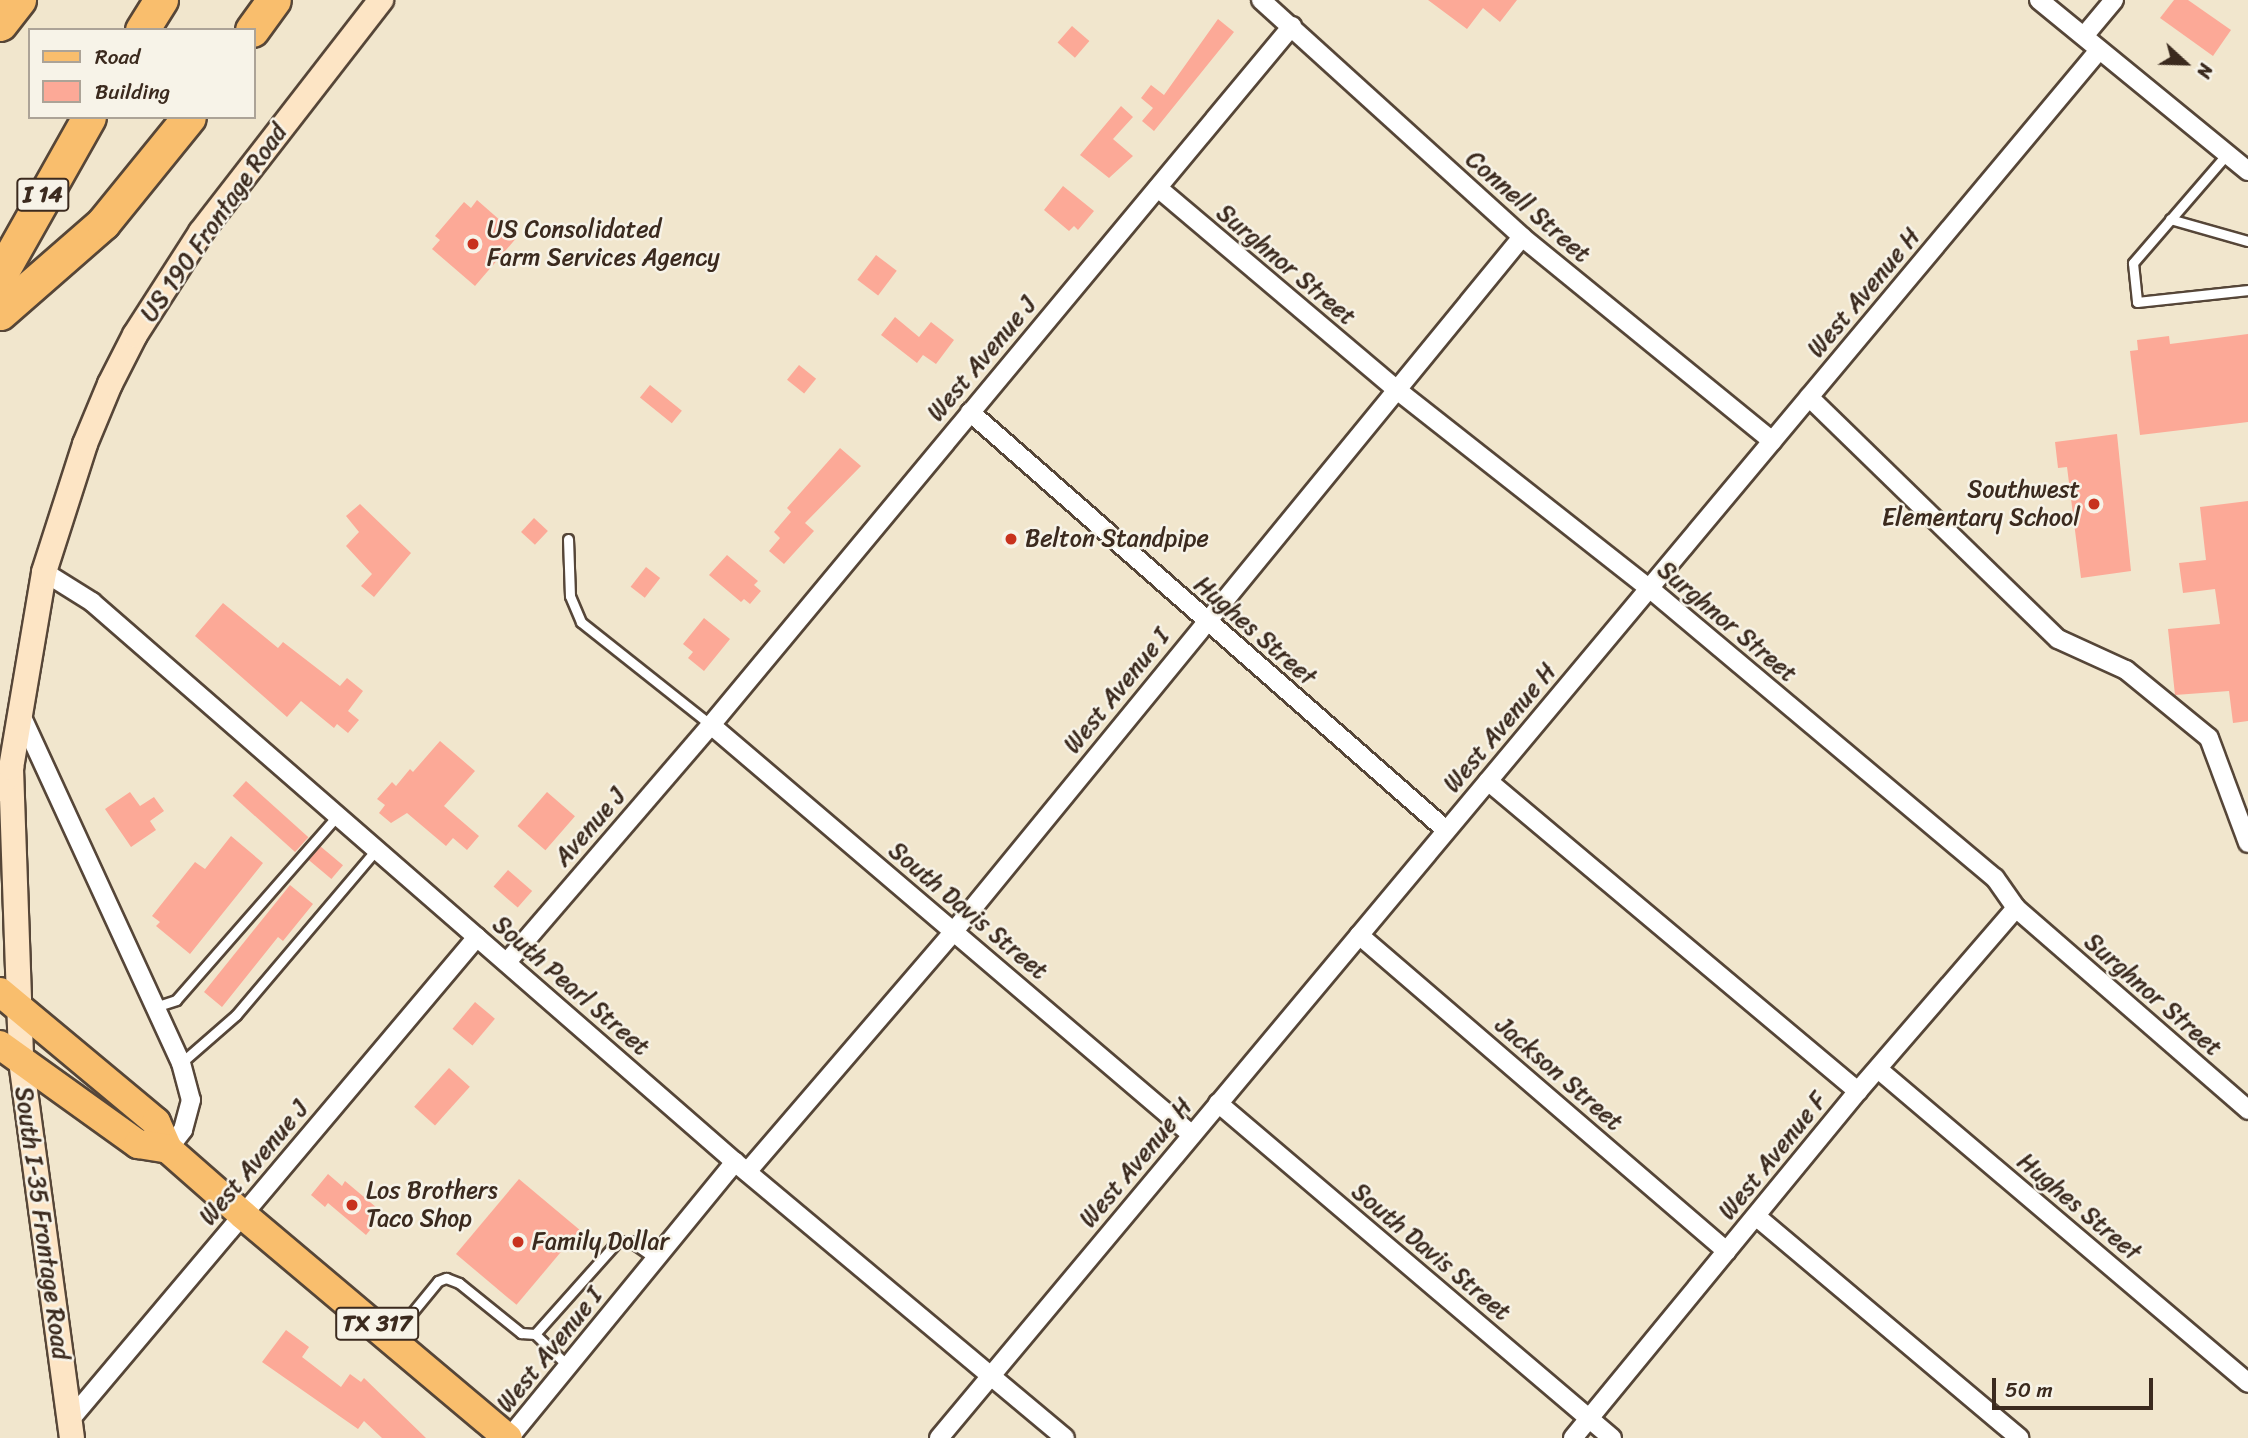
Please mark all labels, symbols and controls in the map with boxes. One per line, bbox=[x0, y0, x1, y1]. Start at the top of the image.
legend bbox=[28, 28, 256, 119]
north arrow bbox=[2150, 28, 2220, 98]
text: Road bbox=[95, 38, 140, 76]
text: N bbox=[2187, 59, 2223, 83]
text: Building bbox=[95, 73, 170, 111]
street label: US 190 Frontage Road bbox=[135, 119, 293, 327]
street label: Connell Street bbox=[1460, 145, 1596, 269]
road number: I 14 bbox=[15, 176, 71, 214]
street label: Surghnor Street bbox=[1210, 198, 1362, 332]
place label: US Consolidated Farm Services Agency bbox=[487, 216, 720, 272]
street label: West Avenue H bbox=[1802, 223, 1926, 363]
marker: US Consolidated Farm Services Agency bbox=[465, 236, 481, 252]
street label: West Avenue J bbox=[922, 291, 1042, 427]
place label: Southwest Elementary School bbox=[1882, 476, 2080, 532]
marker: Southwest Elementary School bbox=[2086, 496, 2102, 512]
place label: Belton Standpipe bbox=[1025, 525, 1208, 553]
marker: Belton Standpipe bbox=[1003, 531, 1019, 547]
street label: Surghnor Street bbox=[1651, 555, 1803, 689]
street label: Hughes Street bbox=[1188, 570, 1322, 692]
street label: West Avenue I bbox=[1058, 623, 1176, 759]
street label: West Avenue H bbox=[1438, 658, 1562, 798]
street label: Avenue J bbox=[548, 782, 632, 872]
street label: South Davis Street bbox=[882, 835, 1054, 987]
street label: South Pearl Street bbox=[486, 909, 656, 1063]
street label: Surghnor Street bbox=[2078, 927, 2228, 1063]
street label: Jackson Street bbox=[1490, 1011, 1628, 1137]
street label: South I-35 Frontage Road bbox=[9, 1085, 75, 1361]
street label: West Avenue F bbox=[1713, 1087, 1833, 1225]
street label: West Avenue H bbox=[1074, 1093, 1198, 1233]
street label: West Avenue J bbox=[194, 1095, 314, 1231]
street label: Hughes Street bbox=[2011, 1147, 2147, 1267]
street label: South Davis Street bbox=[1345, 1176, 1517, 1328]
place label: Los Brothers Taco Shop bbox=[366, 1177, 500, 1233]
marker: Los Brothers Taco Shop bbox=[344, 1197, 360, 1213]
place label: Family Dollar bbox=[532, 1228, 670, 1256]
marker: Family Dollar bbox=[510, 1234, 526, 1250]
street label: West Avenue I bbox=[491, 1282, 609, 1418]
road number: TX 317 bbox=[335, 1304, 419, 1344]
scale bar bbox=[1996, 1364, 2157, 1408]
text: 50 m bbox=[2005, 1371, 2053, 1409]

